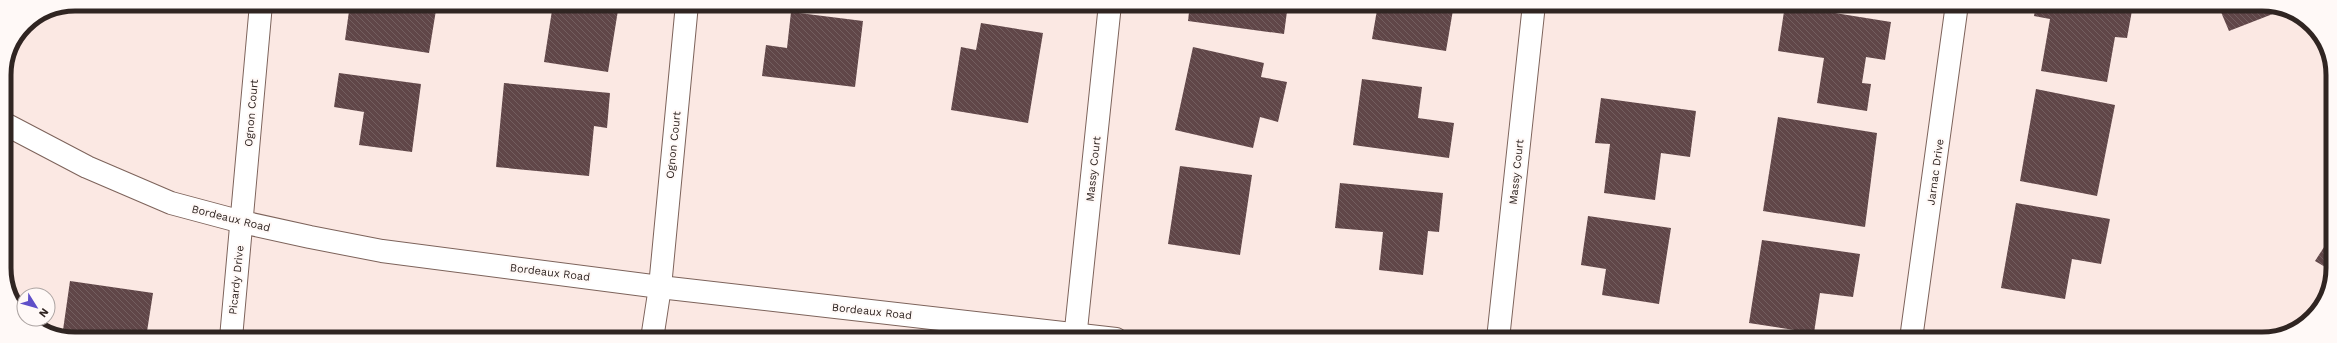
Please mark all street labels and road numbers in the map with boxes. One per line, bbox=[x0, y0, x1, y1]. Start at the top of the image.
street label: Ognon Court bbox=[242, 78, 261, 147]
street label: Ognon Court bbox=[663, 110, 684, 179]
street label: Massy Court bbox=[1084, 135, 1103, 202]
street label: Massy Court bbox=[1507, 138, 1526, 205]
street label: Jarnac Drive bbox=[1924, 138, 1947, 206]
street label: Bordeaux Road bbox=[190, 202, 272, 235]
street label: Picardy Drive bbox=[226, 245, 247, 315]
street label: Bordeaux Road bbox=[509, 261, 591, 284]
street label: Bordeaux Road bbox=[831, 301, 913, 322]

